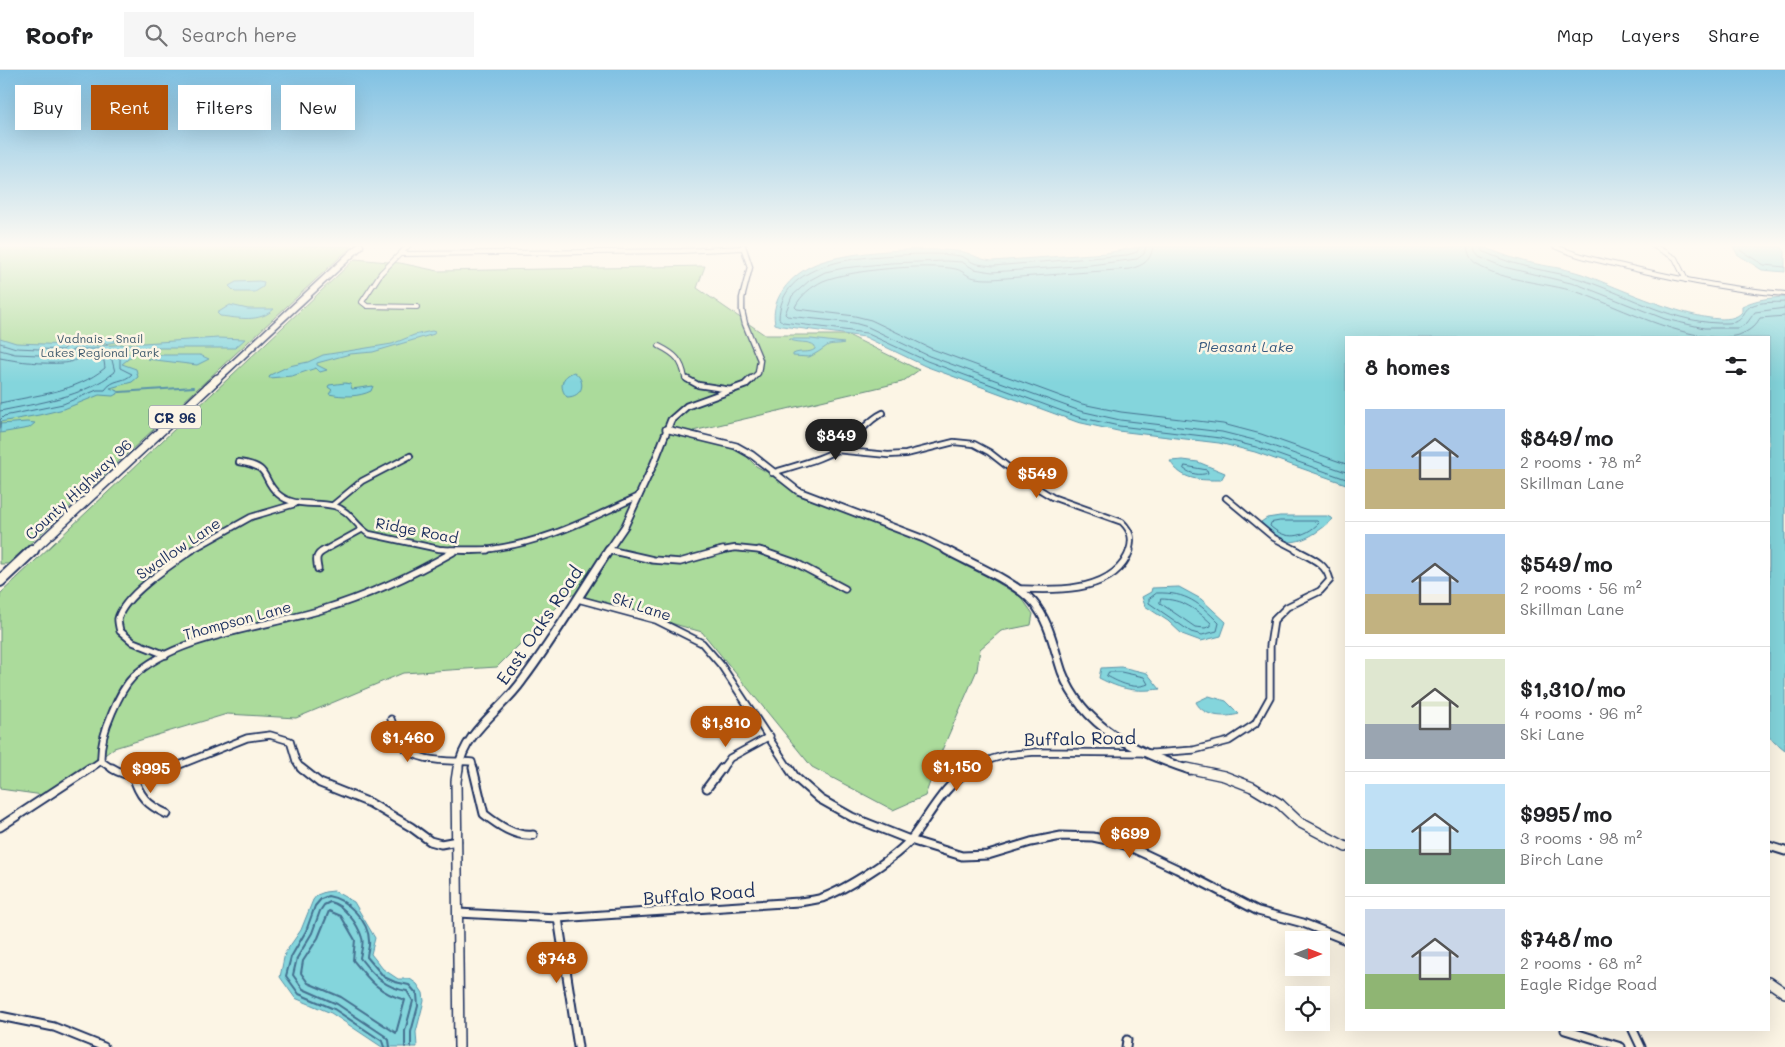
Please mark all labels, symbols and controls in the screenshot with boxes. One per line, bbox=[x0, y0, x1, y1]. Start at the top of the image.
search box bbox=[124, 12, 474, 57]
text: Roofr bbox=[25, 19, 94, 50]
icon: search bbox=[142, 21, 170, 49]
text: Search here bbox=[182, 22, 297, 47]
text: Map bbox=[1557, 23, 1593, 47]
text: Layers bbox=[1621, 23, 1680, 47]
text: Share bbox=[1708, 23, 1760, 47]
chip: Buy bbox=[15, 85, 81, 130]
chip: Rent bbox=[91, 85, 168, 130]
chip: Filters bbox=[178, 85, 271, 130]
chip: New bbox=[281, 85, 355, 130]
park label: Vadnais - Snail Lakes Regional Park bbox=[41, 330, 159, 360]
water label: Pleasant Lake bbox=[1198, 337, 1294, 356]
icon: filters bbox=[1722, 352, 1750, 380]
text: 8 homes bbox=[1365, 353, 1450, 380]
road number: CR 96 bbox=[149, 406, 201, 428]
pin: $849 bbox=[806, 418, 866, 461]
text: $849 bbox=[816, 424, 856, 445]
text: $849/mo bbox=[1520, 424, 1614, 451]
icon: home bbox=[1405, 429, 1465, 489]
street label: County Highway 96 bbox=[20, 434, 136, 544]
text: 2 rooms · 78 m² bbox=[1520, 451, 1641, 472]
pin: $549 bbox=[1007, 456, 1067, 499]
text: $549 bbox=[1018, 462, 1057, 483]
text: Skillman Lane bbox=[1520, 472, 1624, 493]
street label: Ridge Road bbox=[374, 512, 460, 548]
street label: Swallow Lane bbox=[132, 513, 224, 583]
text: $549/mo bbox=[1520, 550, 1613, 577]
icon: home bbox=[1405, 554, 1465, 614]
street label: East Oaks Road bbox=[490, 561, 588, 689]
text: 2 rooms · 56 m² bbox=[1520, 577, 1642, 598]
street label: Ski Lane bbox=[610, 587, 674, 625]
street label: Thompson Lane bbox=[181, 596, 293, 644]
text: Skillman Lane bbox=[1520, 598, 1624, 619]
text: $1,310/mo bbox=[1520, 675, 1626, 702]
icon: home bbox=[1405, 679, 1465, 739]
text: 4 rooms · 96 m² bbox=[1520, 702, 1642, 723]
pin: $1,310 bbox=[685, 706, 767, 748]
text: $1,310 bbox=[702, 711, 750, 732]
pin: $1,460 bbox=[367, 720, 449, 763]
text: Ski Lane bbox=[1520, 723, 1585, 744]
street label: Buffalo Road bbox=[1024, 725, 1136, 751]
text: $1,460 bbox=[382, 726, 434, 747]
pin: $1,150 bbox=[916, 750, 998, 792]
pin: $995 bbox=[121, 752, 181, 794]
text: $1,150 bbox=[933, 755, 981, 776]
text: $995 bbox=[132, 757, 170, 778]
text: $995/mo bbox=[1520, 800, 1612, 827]
icon: home bbox=[1405, 804, 1465, 864]
pin: $699 bbox=[1100, 816, 1160, 859]
text: $699 bbox=[1111, 822, 1149, 843]
text: 3 rooms · 98 m² bbox=[1520, 827, 1642, 848]
text: Birch Lane bbox=[1520, 848, 1604, 869]
street label: Buffalo Road bbox=[642, 878, 756, 910]
text: $748/mo bbox=[1520, 925, 1613, 952]
icon: home bbox=[1405, 929, 1465, 989]
north arrow bbox=[1285, 931, 1330, 976]
map controls bbox=[1285, 931, 1330, 1031]
pin: $748 bbox=[527, 942, 587, 984]
text: $748 bbox=[538, 947, 576, 968]
text: 2 rooms · 68 m² bbox=[1520, 952, 1642, 973]
text: Eagle Ridge Road bbox=[1520, 973, 1657, 994]
button: locate bbox=[1285, 986, 1330, 1031]

